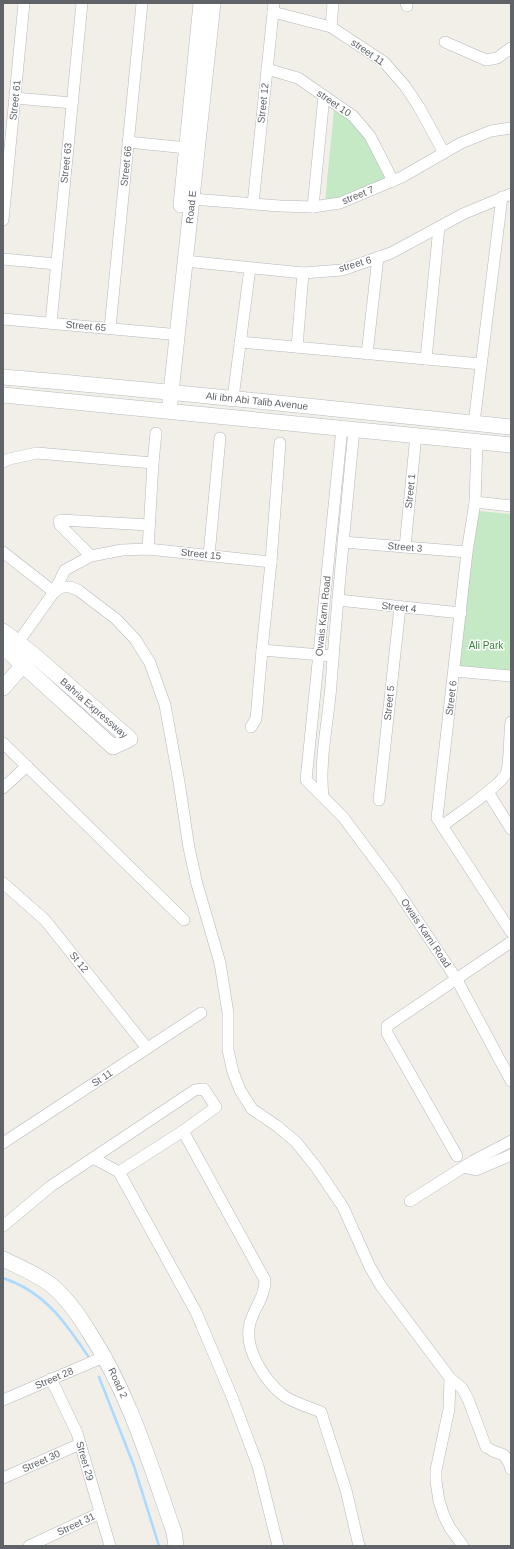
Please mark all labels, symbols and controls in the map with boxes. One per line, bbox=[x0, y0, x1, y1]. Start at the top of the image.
street label: street 11 bbox=[349, 37, 387, 68]
street label: Street 61 bbox=[7, 79, 23, 121]
street label: Street 12 bbox=[255, 82, 271, 124]
street label: street 10 bbox=[315, 87, 353, 119]
street label: Street 63 bbox=[58, 142, 74, 184]
street label: Street 66 bbox=[118, 145, 134, 187]
street label: street 7 bbox=[340, 183, 376, 206]
street label: Road E bbox=[184, 190, 198, 224]
street label: street 6 bbox=[337, 254, 373, 274]
street label: Street 65 bbox=[65, 319, 107, 333]
street label: Ali ibn Abi Talib Avenue bbox=[205, 390, 309, 412]
street label: Street 1 bbox=[403, 473, 417, 509]
street label: Street 3 bbox=[387, 540, 423, 554]
street label: Street 15 bbox=[180, 546, 222, 562]
street label: Owais Karni Road bbox=[313, 575, 333, 657]
street label: Street 4 bbox=[381, 600, 417, 614]
park label: Ali Park bbox=[469, 640, 504, 651]
street label: Bahria Expressway bbox=[58, 676, 130, 740]
street label: Street 6 bbox=[443, 680, 459, 716]
street label: Street 5 bbox=[382, 685, 396, 721]
street label: Owais Karni Road bbox=[399, 897, 453, 969]
street label: St 12 bbox=[67, 949, 91, 975]
street label: St 11 bbox=[90, 1067, 115, 1089]
street label: Street 28 bbox=[33, 1365, 75, 1391]
street label: Road 2 bbox=[106, 1366, 130, 1400]
street label: Street 29 bbox=[74, 1440, 96, 1482]
street label: Street 30 bbox=[20, 1448, 62, 1474]
street label: Street 31 bbox=[55, 1510, 97, 1538]

